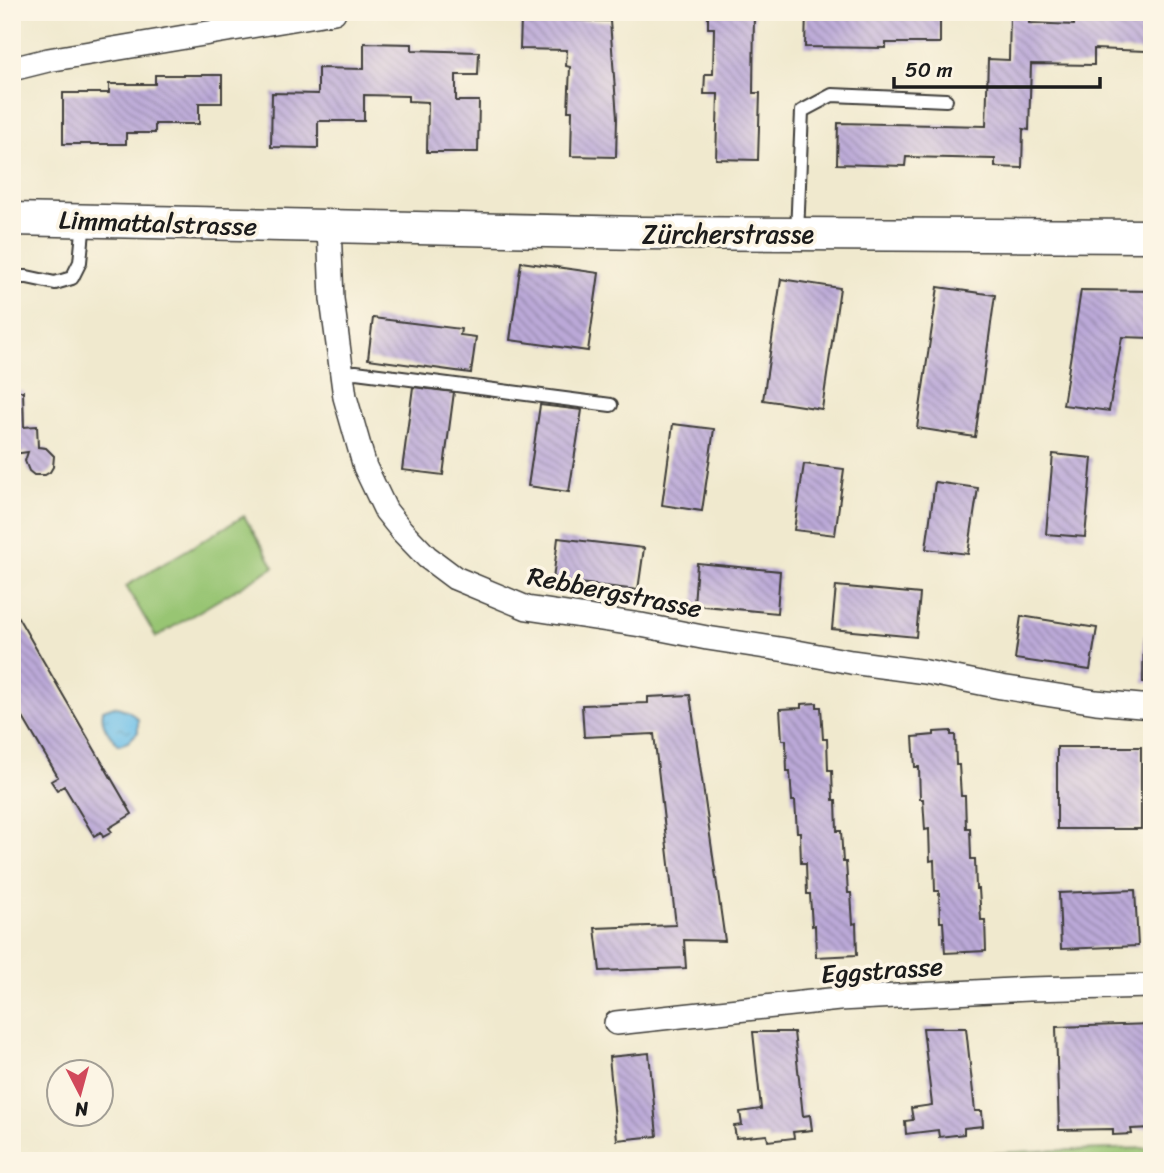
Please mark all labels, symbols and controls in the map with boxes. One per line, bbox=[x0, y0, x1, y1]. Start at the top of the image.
scale bar bbox=[894, 46, 1101, 90]
text: 50 m bbox=[905, 51, 953, 89]
street label: Limmattalstrasse bbox=[58, 197, 258, 249]
street label: Zürcherstrasse bbox=[642, 211, 814, 257]
street label: Rebbergstrasse bbox=[524, 553, 706, 631]
street label: Eggstrasse bbox=[819, 943, 945, 997]
north arrow bbox=[46, 1058, 116, 1128]
text: N bbox=[73, 1092, 91, 1127]

